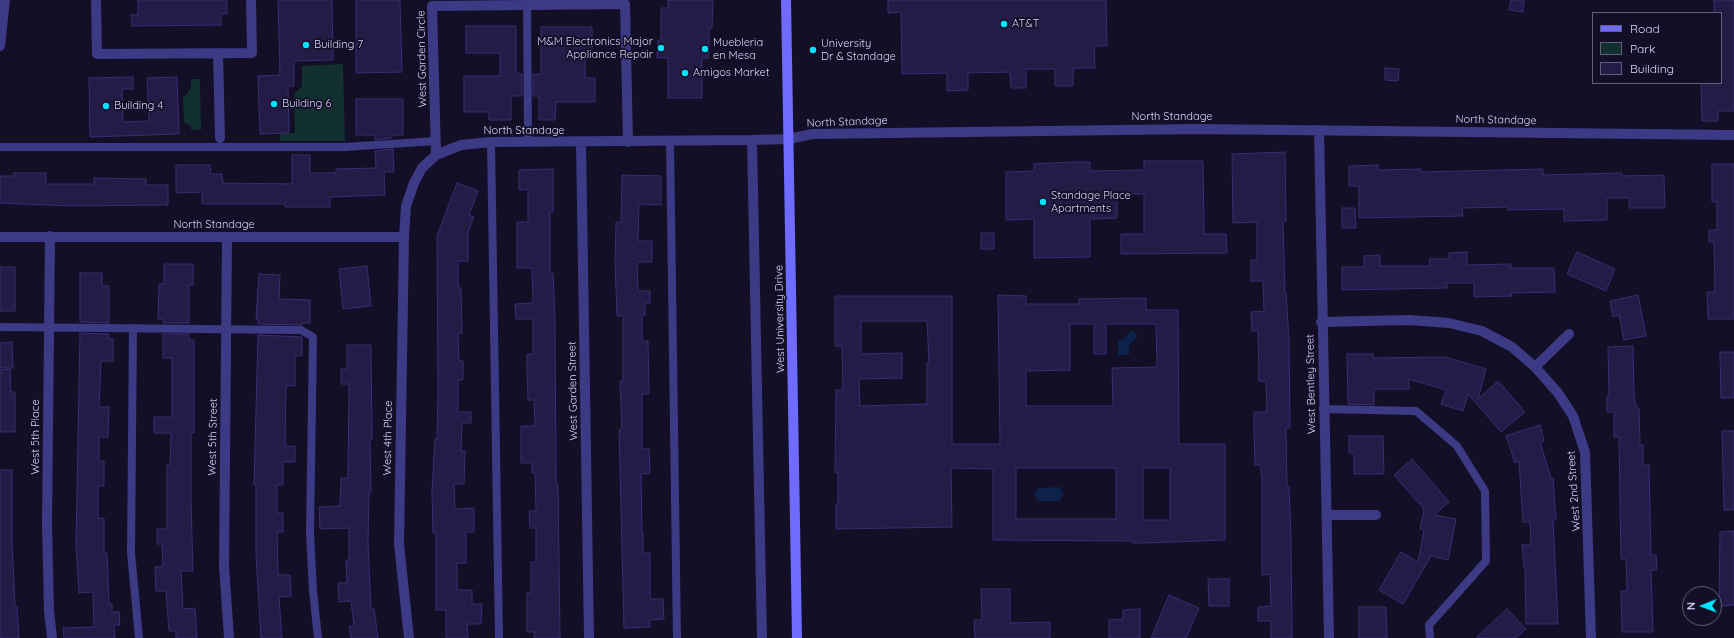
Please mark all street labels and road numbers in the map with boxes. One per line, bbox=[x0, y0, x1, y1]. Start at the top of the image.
street label: West Garden Circle bbox=[415, 10, 429, 108]
street label: North Standage bbox=[1132, 110, 1212, 124]
street label: North Standage bbox=[1455, 113, 1537, 127]
street label: North Standage bbox=[806, 114, 888, 130]
street label: North Standage bbox=[484, 124, 564, 138]
street label: North Standage bbox=[174, 218, 254, 232]
street label: West University Drive bbox=[772, 265, 788, 373]
street label: West Bentley Street bbox=[1304, 334, 1318, 434]
street label: West Garden Street bbox=[566, 341, 580, 441]
street label: West 5th Street bbox=[206, 398, 220, 476]
street label: West 5th Place bbox=[29, 399, 43, 475]
street label: West 4th Place bbox=[381, 400, 395, 476]
street label: West 2nd Street bbox=[1565, 450, 1583, 532]

